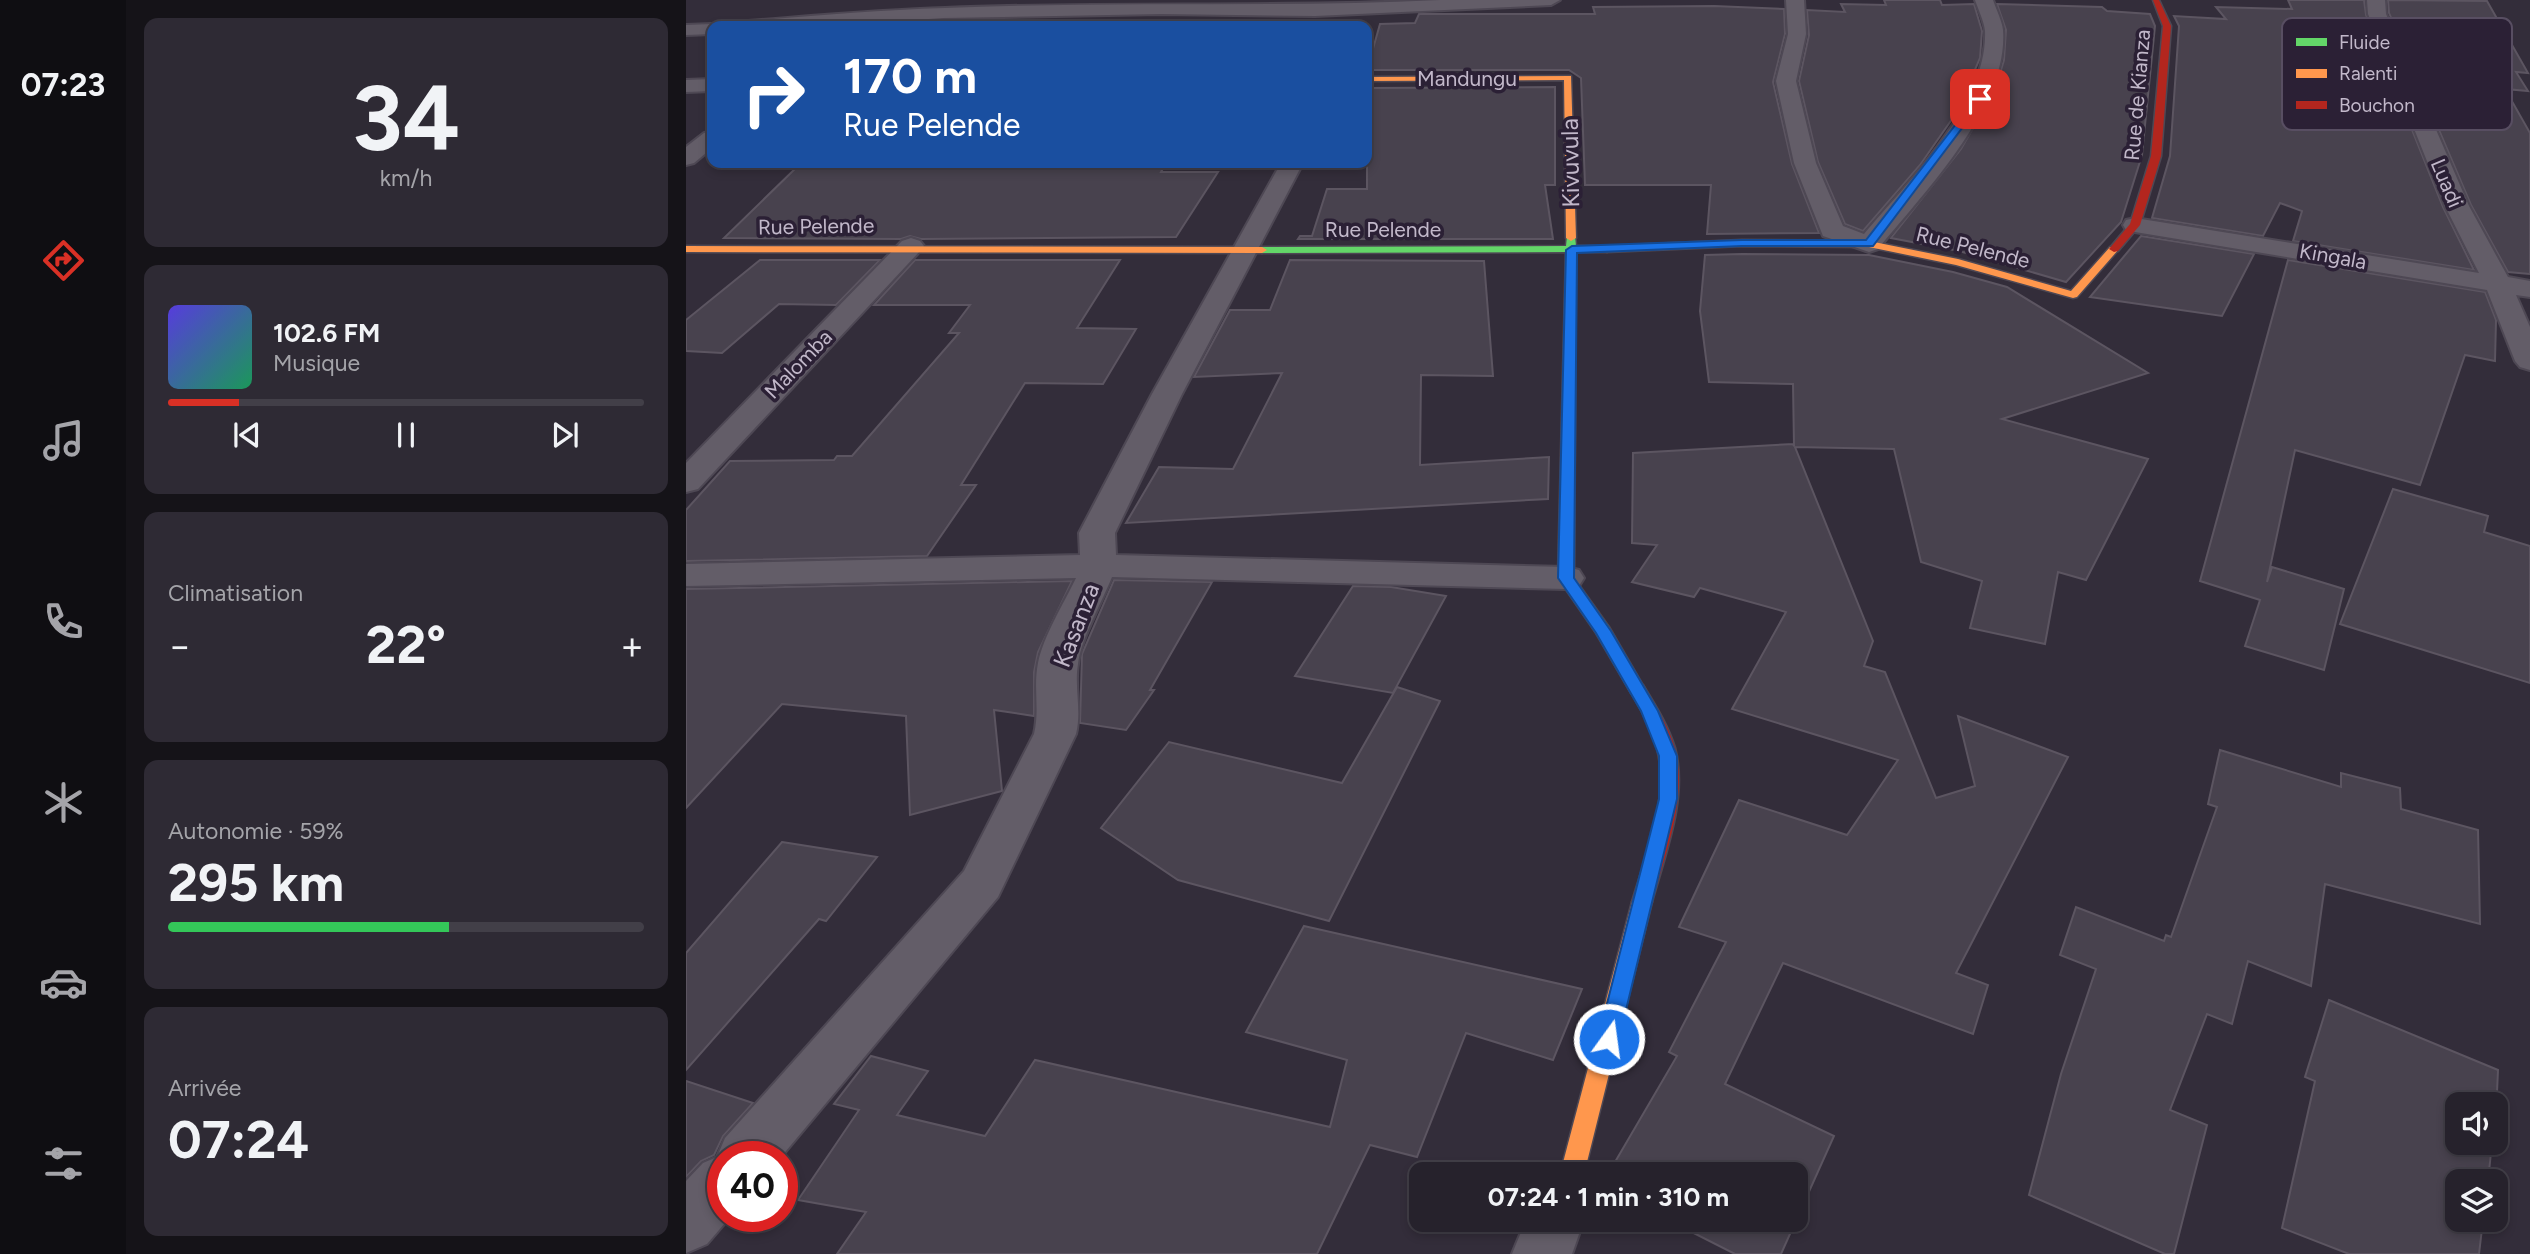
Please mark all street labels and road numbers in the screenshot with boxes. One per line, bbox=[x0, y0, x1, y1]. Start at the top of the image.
street label: Rue de Kianza bbox=[2119, 28, 2155, 162]
street label: Mandungu bbox=[1417, 66, 1517, 91]
street label: Kivuvula bbox=[1555, 118, 1585, 208]
street label: Luadi bbox=[2426, 155, 2468, 211]
street label: Rue Pelende bbox=[758, 212, 874, 240]
street label: Rue Pelende bbox=[1325, 217, 1441, 242]
street label: Rue Pelende bbox=[1913, 221, 2033, 273]
street label: Kingala bbox=[2297, 238, 2369, 274]
street label: Malomba bbox=[759, 324, 837, 404]
street label: Kasanza bbox=[1047, 579, 1105, 671]

